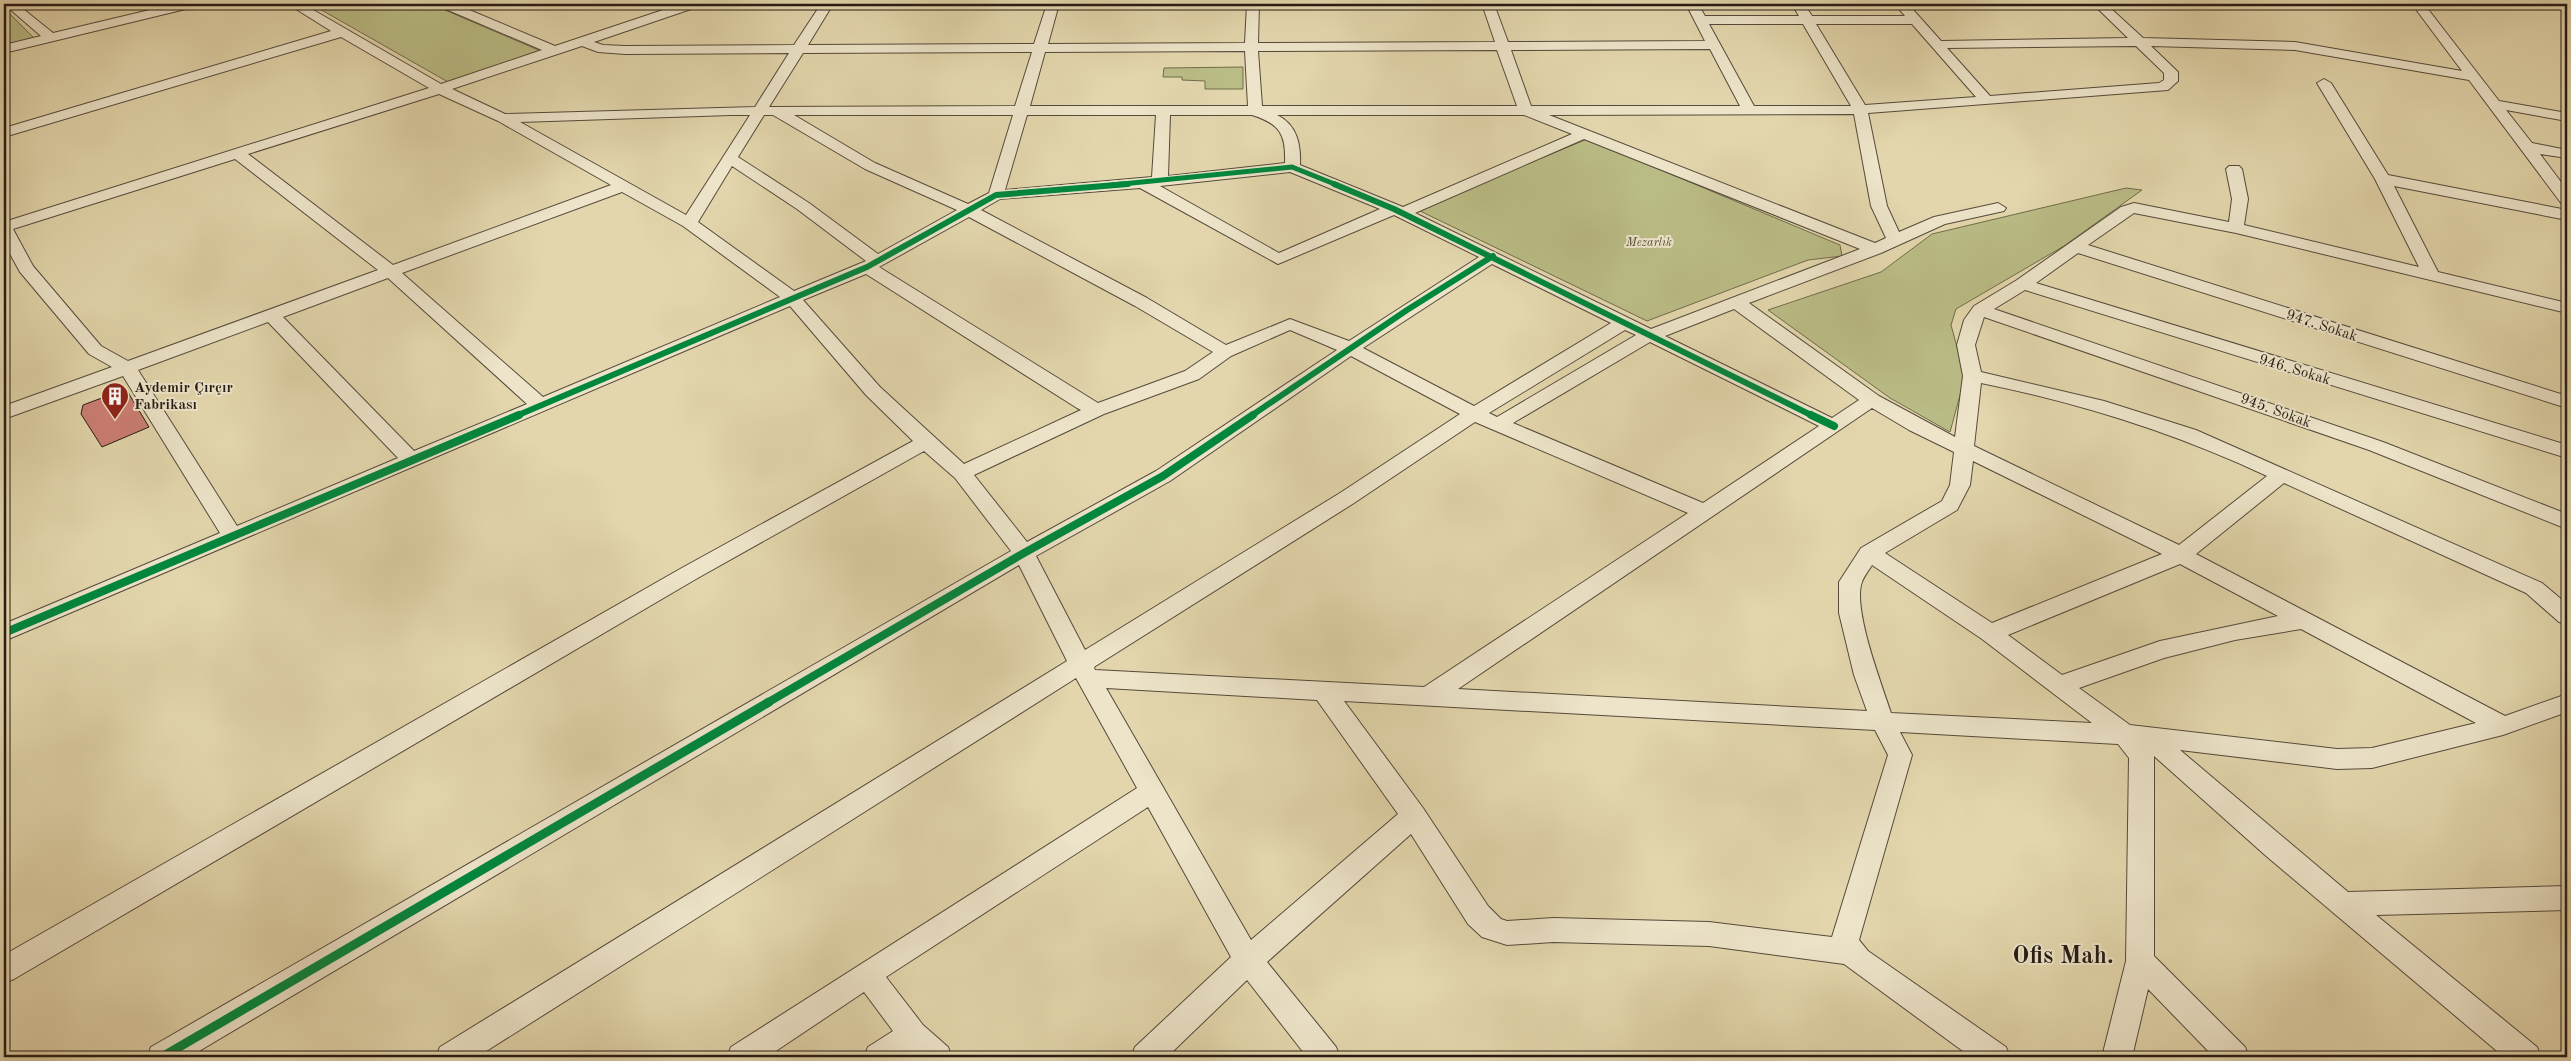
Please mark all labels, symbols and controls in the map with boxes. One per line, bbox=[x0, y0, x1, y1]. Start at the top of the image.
park label: Mezarlık bbox=[1625, 237, 1672, 249]
street label: 947. Sokak bbox=[2284, 308, 2359, 345]
street label: 946. Sokak bbox=[2257, 352, 2332, 389]
building icon: Aydemir Çırçır Fabrikası bbox=[100, 381, 130, 420]
place label: Aydemir Çırçır Fabrikası bbox=[134, 381, 233, 413]
street label: 945. Sokak bbox=[2238, 392, 2313, 431]
district label: Ofis Mah. bbox=[2012, 945, 2114, 969]

